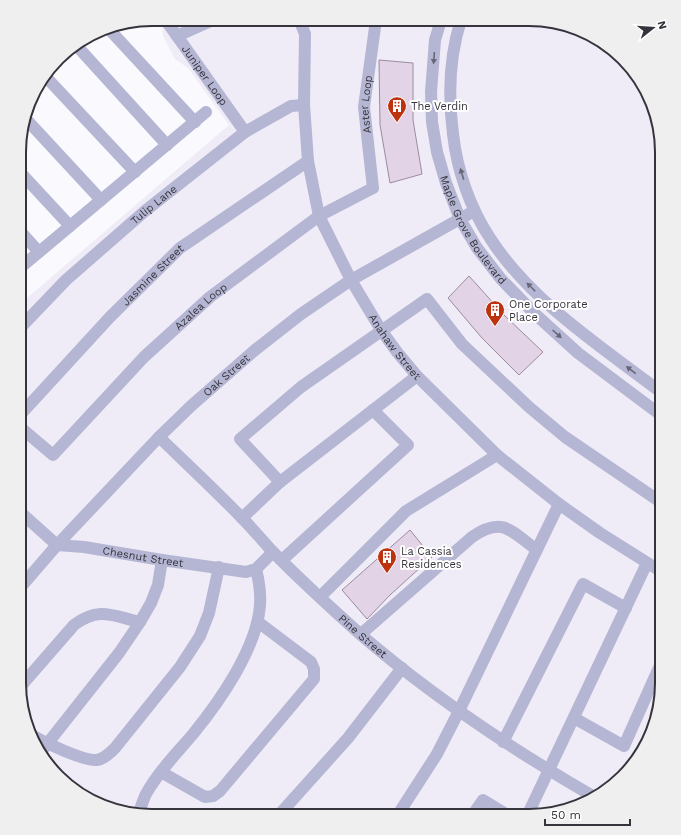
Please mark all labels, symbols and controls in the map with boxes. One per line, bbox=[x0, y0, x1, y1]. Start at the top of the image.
north arrow bbox=[633, 8, 673, 48]
text: N bbox=[655, 19, 669, 31]
street label: Juniper Loop bbox=[179, 43, 231, 108]
one-way arrow bbox=[430, 52, 437, 64]
street label: Aster Loop bbox=[357, 74, 375, 134]
building icon: The Verdin bbox=[386, 95, 408, 123]
place label: The Verdin bbox=[411, 100, 468, 113]
one-way arrow bbox=[459, 168, 465, 180]
street label: Maple Grove Boulevard bbox=[438, 174, 509, 287]
street label: Tulip Lane bbox=[128, 182, 179, 227]
street label: Jasmine Street bbox=[119, 241, 186, 308]
street label: Azalea Loop bbox=[172, 280, 230, 333]
one-way arrow bbox=[526, 282, 535, 292]
place label: One Corporate Place bbox=[509, 298, 588, 324]
building icon: One Corporate Place bbox=[484, 299, 506, 327]
street label: Anahaw Street bbox=[366, 311, 424, 383]
one-way arrow bbox=[552, 329, 562, 339]
street label: Oak Street bbox=[200, 351, 252, 399]
one-way arrow bbox=[625, 365, 636, 374]
street label: Chesnut Street bbox=[102, 544, 185, 570]
place label: La Cassia Residences bbox=[401, 545, 462, 571]
building icon: La Cassia Residences bbox=[376, 546, 398, 574]
street label: Pine Street bbox=[336, 611, 390, 661]
scale bar bbox=[545, 801, 630, 827]
text: 50 m bbox=[551, 808, 581, 822]

